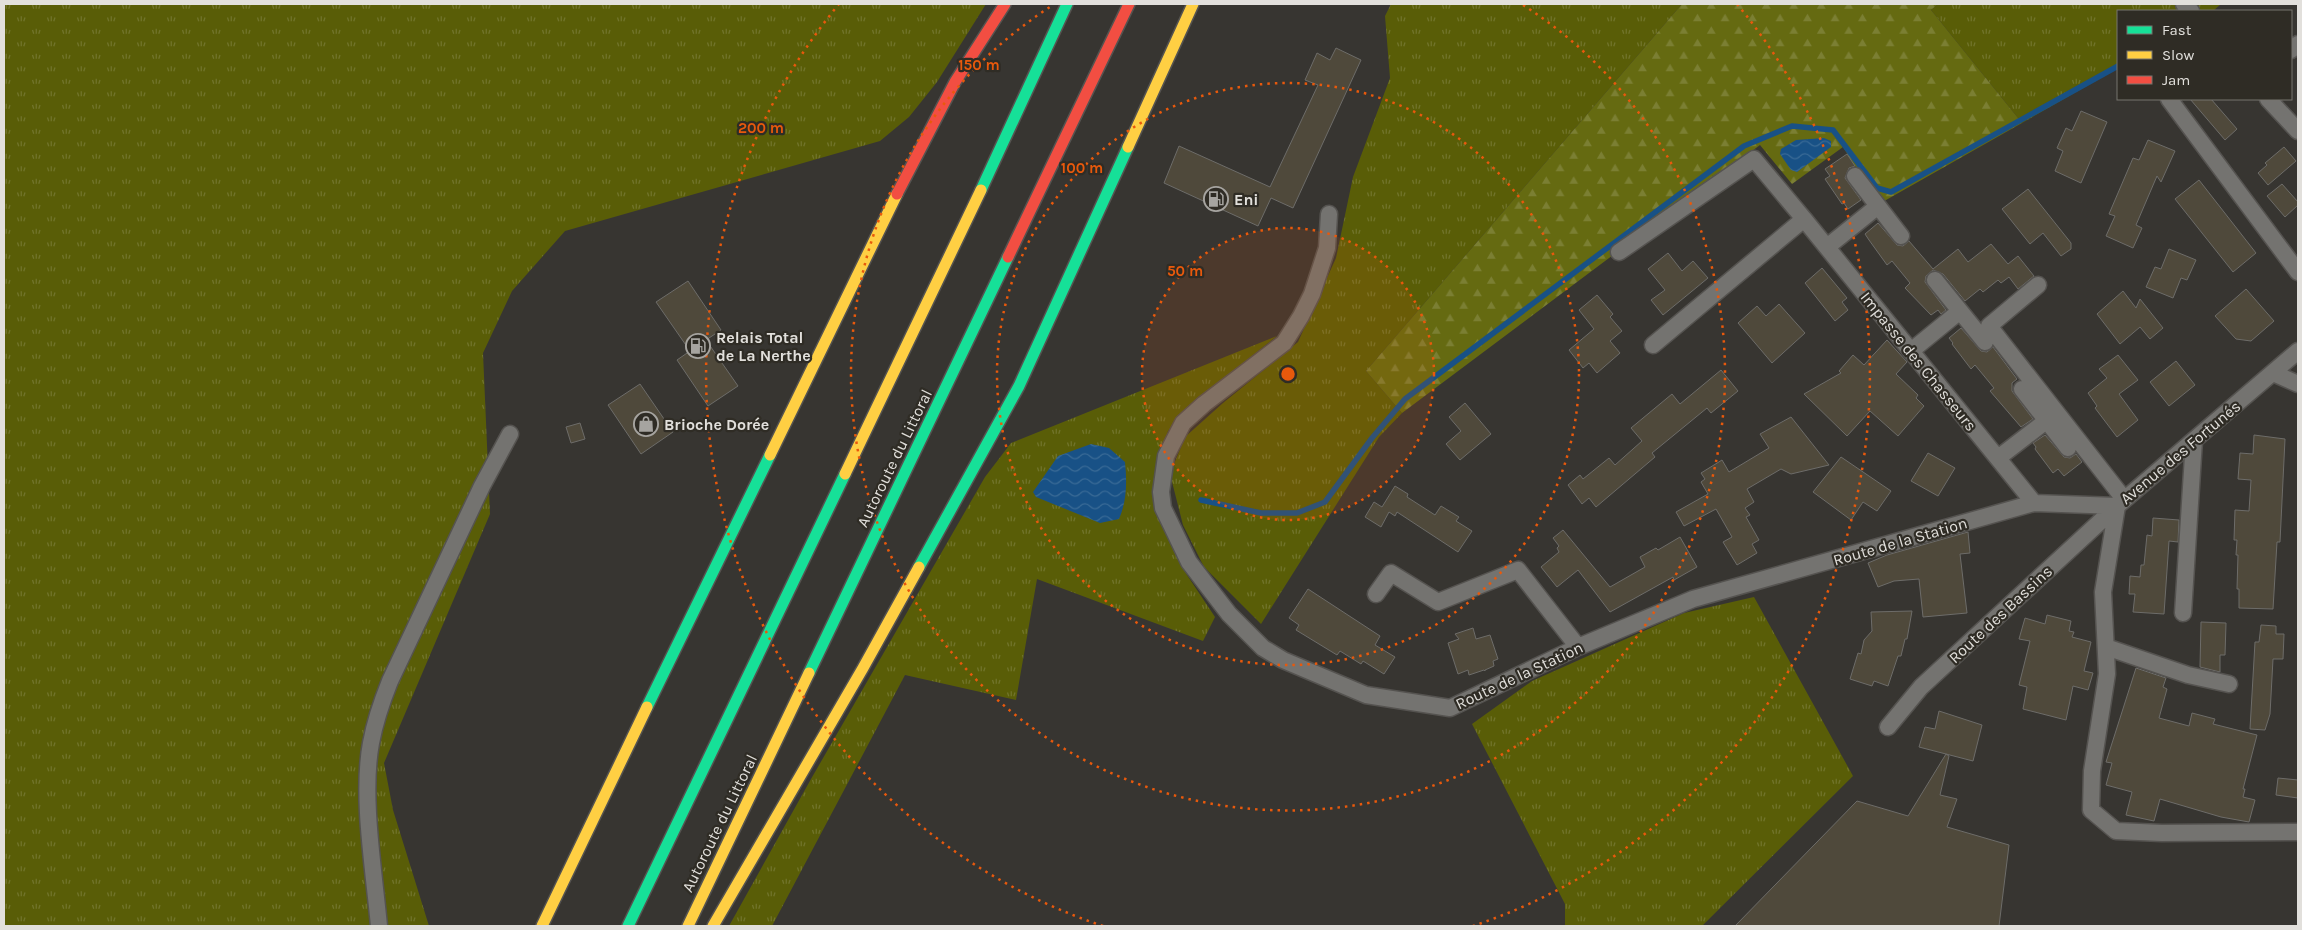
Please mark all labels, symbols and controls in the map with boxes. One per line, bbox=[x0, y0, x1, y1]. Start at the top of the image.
legend bbox=[2117, 10, 2292, 100]
text: Fast bbox=[2162, 21, 2192, 39]
text: Slow bbox=[2162, 46, 2194, 64]
text: 150 m bbox=[958, 56, 1000, 74]
text: Jam bbox=[2162, 71, 2190, 89]
text: 200 m bbox=[738, 119, 784, 137]
text: 100 m bbox=[1061, 159, 1103, 177]
fuel station icon: Eni bbox=[1203, 186, 1229, 212]
place label: Eni bbox=[1234, 190, 1259, 209]
text: 50 m bbox=[1167, 262, 1203, 280]
street label: Impasse des Chasseurs bbox=[1857, 288, 1981, 435]
place label: Relais Total de La Nerthe bbox=[716, 328, 811, 365]
fuel station icon: Relais Total de La Nerthe bbox=[685, 333, 711, 359]
centre of rings bbox=[1279, 365, 1297, 383]
street label: Autoroute du Littoral bbox=[853, 386, 936, 530]
street label: Avenue des Fortunés bbox=[2116, 397, 2244, 508]
shop icon: Brioche Dorée bbox=[633, 411, 659, 437]
place label: Brioche Dorée bbox=[664, 415, 769, 434]
street label: Route de la Station bbox=[1831, 513, 1969, 570]
street label: Route des Bassins bbox=[1945, 562, 2056, 667]
street label: Route de la Station bbox=[1452, 638, 1586, 713]
street label: Autoroute du Littoral bbox=[678, 751, 761, 895]

